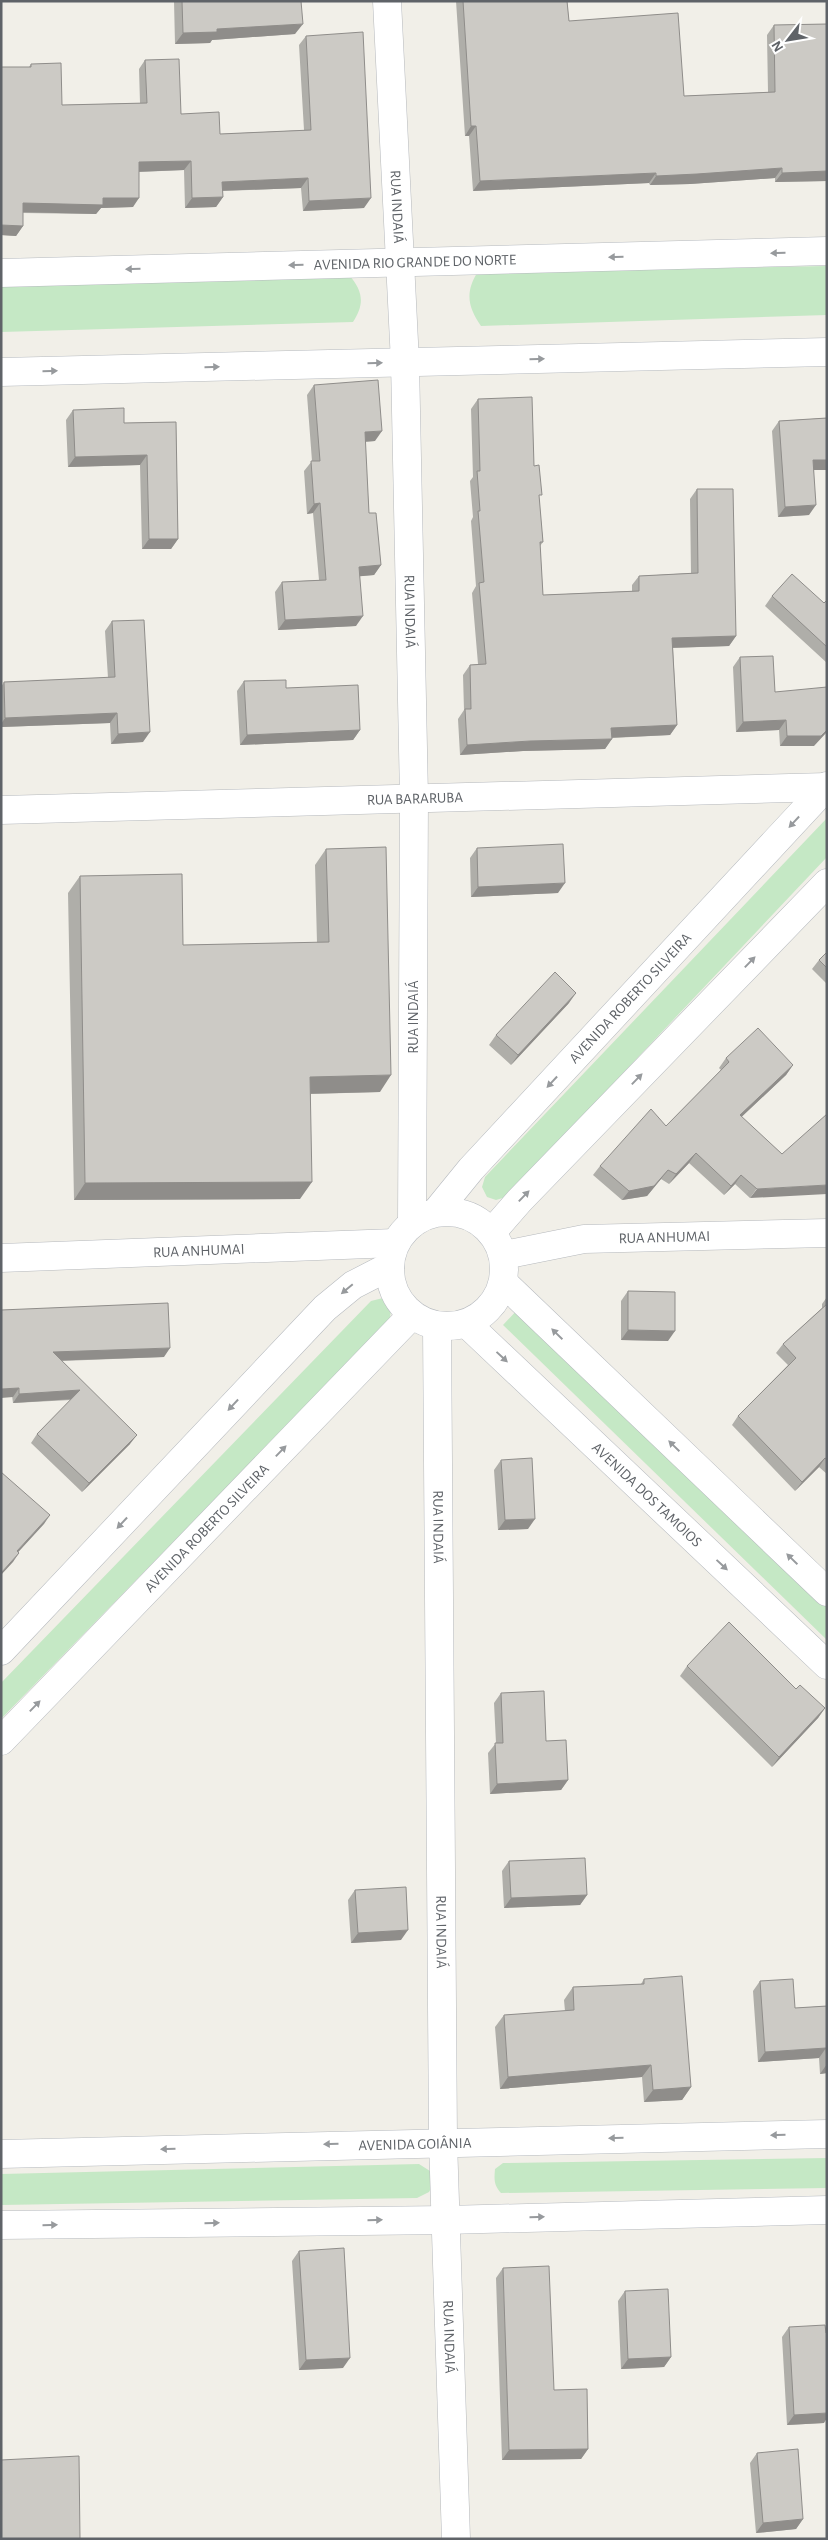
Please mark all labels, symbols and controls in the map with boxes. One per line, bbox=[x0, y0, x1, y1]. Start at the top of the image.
north arrow bbox=[763, 15, 813, 65]
text: N bbox=[769, 38, 786, 54]
street label: RUA INDAIÁ bbox=[388, 170, 409, 244]
one-way arrow bbox=[770, 249, 786, 257]
street label: AVENIDA RIO GRANDE DO NORTE bbox=[313, 252, 516, 272]
one-way arrow bbox=[607, 253, 623, 261]
one-way arrow bbox=[287, 261, 303, 269]
one-way arrow bbox=[125, 266, 141, 274]
one-way arrow bbox=[530, 355, 546, 363]
one-way arrow bbox=[367, 359, 383, 367]
one-way arrow bbox=[205, 363, 221, 371]
one-way arrow bbox=[42, 367, 58, 375]
street label: RUA INDAIÁ bbox=[402, 575, 420, 649]
street label: RUA BARARUBA bbox=[367, 790, 463, 807]
one-way arrow bbox=[788, 815, 800, 827]
street label: AVENIDA ROBERTO SILVEIRA bbox=[566, 930, 694, 1066]
one-way arrow bbox=[744, 957, 756, 969]
street label: RUA INDAIÁ bbox=[404, 980, 421, 1054]
one-way arrow bbox=[631, 1073, 643, 1085]
one-way arrow bbox=[546, 1075, 558, 1087]
one-way arrow bbox=[518, 1190, 530, 1202]
street label: RUA ANHUMAI bbox=[618, 1228, 710, 1246]
street label: RUA ANHUMAI bbox=[153, 1241, 245, 1260]
one-way arrow bbox=[341, 1284, 354, 1295]
one-way arrow bbox=[551, 1328, 563, 1340]
one-way arrow bbox=[496, 1351, 508, 1363]
one-way arrow bbox=[227, 1399, 239, 1411]
street label: AVENIDA DOS TAMOIOS bbox=[589, 1439, 705, 1550]
one-way arrow bbox=[668, 1440, 680, 1452]
one-way arrow bbox=[275, 1445, 287, 1457]
street label: AVENIDA ROBERTO SILVEIRA bbox=[141, 1461, 272, 1595]
street label: RUA INDAIÁ bbox=[431, 1490, 448, 1564]
one-way arrow bbox=[116, 1517, 128, 1529]
one-way arrow bbox=[786, 1553, 798, 1565]
one-way arrow bbox=[715, 1559, 727, 1571]
one-way arrow bbox=[29, 1701, 41, 1713]
street label: RUA INDAIÁ bbox=[434, 1895, 451, 1969]
one-way arrow bbox=[770, 2131, 786, 2139]
one-way arrow bbox=[607, 2134, 623, 2142]
street label: AVENIDA GOIÂNIA bbox=[358, 2135, 472, 2153]
one-way arrow bbox=[322, 2141, 338, 2149]
one-way arrow bbox=[160, 2145, 176, 2153]
one-way arrow bbox=[530, 2213, 546, 2221]
one-way arrow bbox=[367, 2216, 383, 2224]
one-way arrow bbox=[205, 2218, 221, 2226]
one-way arrow bbox=[42, 2221, 58, 2229]
street label: RUA INDAIÁ bbox=[441, 2300, 460, 2374]

